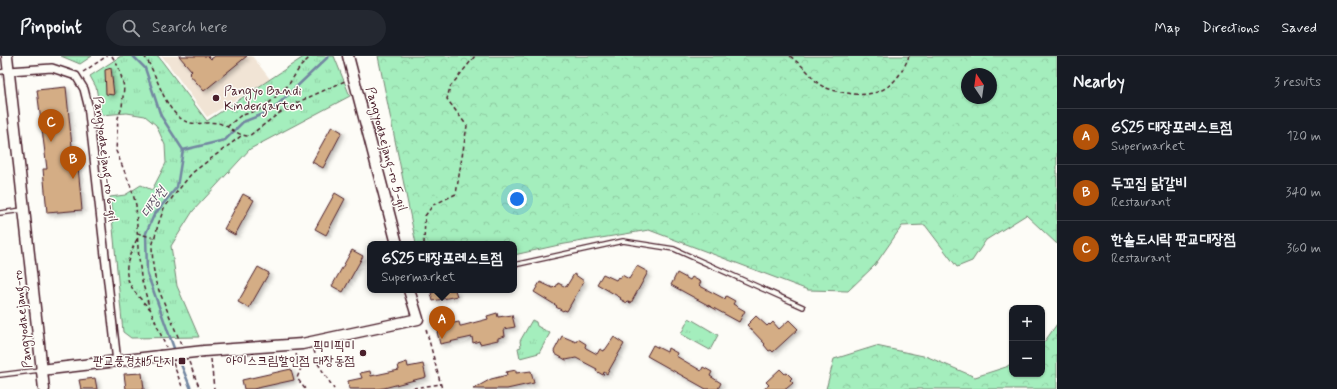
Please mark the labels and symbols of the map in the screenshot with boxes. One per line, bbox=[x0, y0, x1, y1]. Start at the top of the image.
north arrow bbox=[961, 68, 997, 104]
place label: Pangyo Bandi Kindergarten bbox=[224, 83, 303, 117]
street label: Pangyodaejang-ro 5-gil bbox=[359, 85, 411, 213]
marker: Pangyo Bandi Kindergarten bbox=[211, 93, 221, 103]
street label: Pangyodaejang-ro 6-gil bbox=[87, 95, 121, 223]
pin: C bbox=[38, 109, 64, 142]
pin: B bbox=[60, 146, 86, 179]
water label: 대장천 bbox=[137, 182, 172, 221]
your location bbox=[507, 189, 527, 209]
street label: Pangyodaejang-ro bbox=[9, 269, 39, 369]
pin: A bbox=[429, 306, 455, 339]
place label: 픽미픽미 아이스크림할인점 대장동점 bbox=[226, 338, 355, 370]
marker: 픽미픽미 아이스크림할인점 대장동점 bbox=[358, 348, 368, 358]
place label: 판교풍경채5단지 bbox=[93, 353, 174, 370]
marker: 판교풍경채5단지 bbox=[177, 356, 187, 366]

